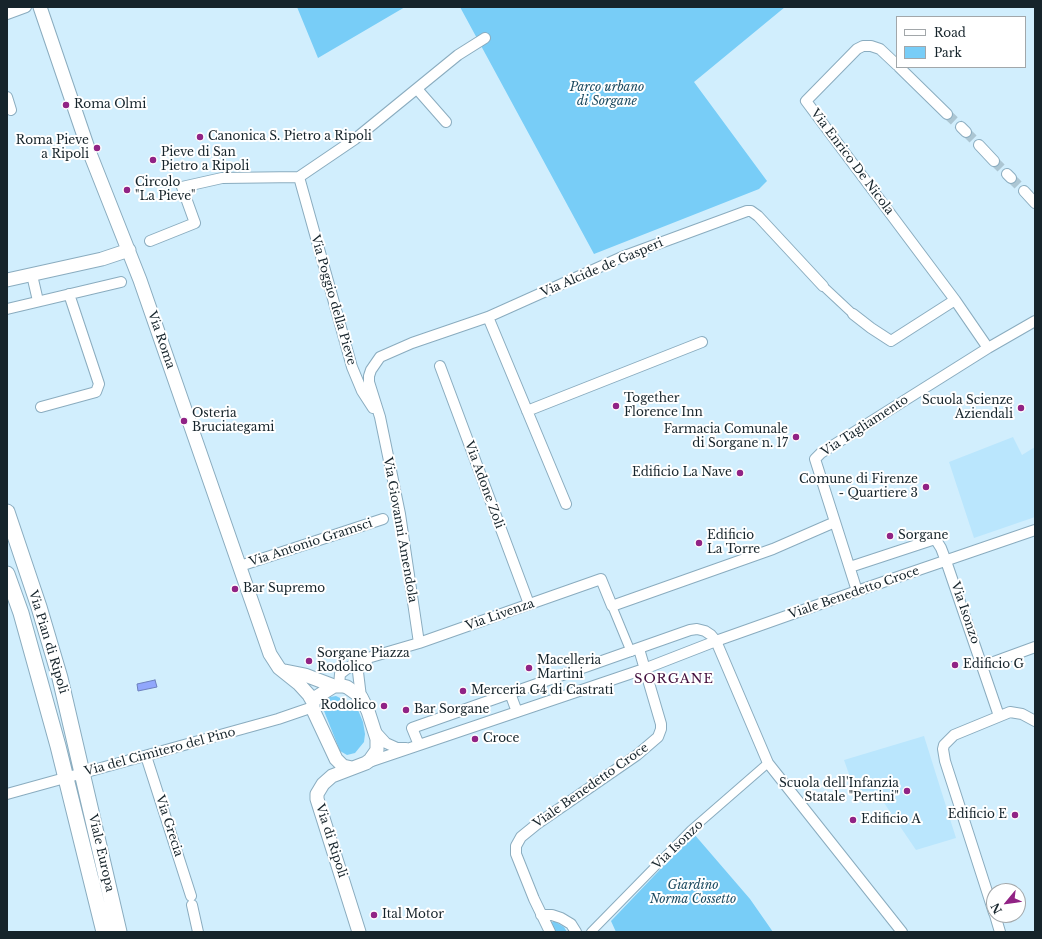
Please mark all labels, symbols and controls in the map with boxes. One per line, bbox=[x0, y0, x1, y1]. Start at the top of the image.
legend bbox=[896, 16, 1026, 68]
text: Road bbox=[934, 25, 966, 40]
text: Park bbox=[934, 45, 962, 60]
park label: Parco urbano di Sorgane bbox=[570, 81, 644, 109]
place label: Roma Olmi bbox=[74, 98, 146, 112]
marker: Roma Olmi bbox=[61, 100, 71, 110]
street label: Via Enrico De Nicola bbox=[808, 106, 896, 218]
place label: Canonica S. Pietro a Ripoli bbox=[208, 130, 372, 144]
marker: Canonica S. Pietro a Ripoli bbox=[195, 132, 205, 142]
place label: Roma Pieve a Ripoli bbox=[16, 134, 89, 162]
marker: Roma Pieve a Ripoli bbox=[92, 143, 102, 153]
place label: Pieve di San Pietro a Ripoli bbox=[161, 146, 249, 174]
marker: Pieve di San Pietro a Ripoli bbox=[148, 155, 158, 165]
place label: Circolo "La Pieve" bbox=[135, 176, 195, 204]
marker: Circolo "La Pieve" bbox=[122, 185, 132, 195]
street label: Via Poggio della Pieve bbox=[307, 233, 359, 367]
street label: Via Alcide de Gasperi bbox=[539, 236, 665, 300]
street label: Via Roma bbox=[144, 309, 178, 371]
place label: Together Florence Inn bbox=[624, 392, 703, 420]
street label: Via Tagliamento bbox=[819, 393, 911, 459]
place label: Scuola Scienze Aziendali bbox=[922, 394, 1013, 422]
marker: Together Florence Inn bbox=[611, 401, 621, 411]
marker: Scuola Scienze Aziendali bbox=[1016, 403, 1026, 413]
place label: Osteria Bruciategami bbox=[192, 407, 274, 435]
marker: Osteria Bruciategami bbox=[179, 416, 189, 426]
place label: Farmacia Comunale di Sorgane n. 17 bbox=[664, 423, 788, 451]
marker: Farmacia Comunale di Sorgane n. 17 bbox=[791, 432, 801, 442]
street label: Via Adone Zoli bbox=[461, 439, 507, 531]
street label: Via Giovanni Amendola bbox=[380, 456, 420, 604]
place label: Edificio La Nave bbox=[632, 466, 732, 480]
marker: Edificio La Nave bbox=[735, 468, 745, 478]
place label: Comune di Firenze - Quartiere 3 bbox=[799, 473, 918, 501]
marker: Comune di Firenze - Quartiere 3 bbox=[921, 482, 931, 492]
street label: Via Antonio Gramsci bbox=[248, 516, 374, 570]
place label: Edificio La Torre bbox=[707, 529, 760, 557]
place label: Sorgane bbox=[898, 529, 948, 543]
marker: Sorgane bbox=[885, 531, 895, 541]
marker: Edificio La Torre bbox=[694, 538, 704, 548]
street label: Viale Benedetto Croce bbox=[787, 564, 921, 622]
street label: Via Isonzo bbox=[948, 580, 982, 646]
place label: Bar Supremo bbox=[243, 582, 325, 596]
marker: Bar Supremo bbox=[230, 584, 240, 594]
street label: Via Pian di Ripoli bbox=[25, 589, 71, 695]
street label: Via Livenza bbox=[464, 597, 536, 633]
place label: Sorgane Piazza Rodolico bbox=[317, 647, 410, 675]
place label: Macelleria Martini bbox=[537, 654, 601, 682]
marker: Sorgane Piazza Rodolico bbox=[304, 656, 314, 666]
place label: Edificio G bbox=[963, 658, 1024, 672]
marker: Edificio G bbox=[950, 660, 960, 670]
marker: Macelleria Martini bbox=[524, 663, 534, 673]
district label: SORGANE bbox=[634, 671, 714, 687]
place label: Merceria G4 di Castrati bbox=[471, 684, 613, 698]
marker: Merceria G4 di Castrati bbox=[458, 686, 468, 696]
place label: Rodolico bbox=[321, 699, 376, 713]
marker: Rodolico bbox=[379, 701, 389, 711]
place label: Bar Sorgane bbox=[414, 703, 489, 717]
marker: Bar Sorgane bbox=[401, 705, 411, 715]
street label: Via del Cimitero del Pino bbox=[83, 725, 237, 779]
place label: Croce bbox=[483, 732, 519, 746]
marker: Croce bbox=[470, 734, 480, 744]
street label: Viale Benedetto Croce bbox=[531, 741, 651, 831]
place label: Scuola dell'Infanzia Statale "Pertini" bbox=[779, 777, 899, 805]
marker: Scuola dell'Infanzia Statale "Pertini" bbox=[902, 786, 912, 796]
street label: Via Grecia bbox=[152, 794, 186, 858]
street label: Via di Ripoli bbox=[312, 802, 350, 880]
place label: Edificio E bbox=[948, 808, 1007, 822]
marker: Edificio E bbox=[1010, 810, 1020, 820]
street label: Viale Europa bbox=[85, 813, 117, 893]
place label: Edificio A bbox=[861, 813, 921, 827]
marker: Edificio A bbox=[848, 815, 858, 825]
street label: Via Isonzo bbox=[650, 817, 706, 873]
park label: Giardino Norma Cossetto bbox=[650, 879, 736, 907]
north arrow bbox=[986, 883, 1026, 923]
text: N bbox=[988, 900, 1005, 916]
place label: Ital Motor bbox=[382, 908, 444, 922]
marker: Ital Motor bbox=[369, 910, 379, 920]

